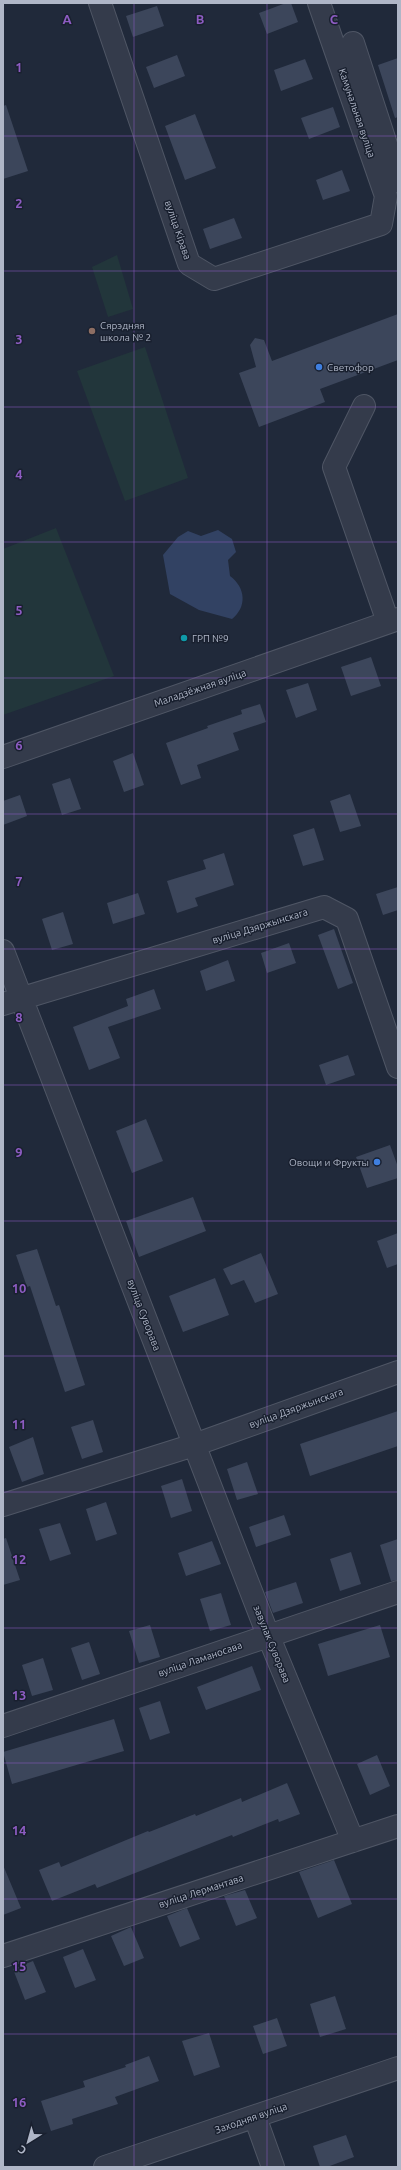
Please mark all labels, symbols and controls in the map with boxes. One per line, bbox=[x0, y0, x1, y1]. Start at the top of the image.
text: A bbox=[62, 12, 72, 26]
text: B bbox=[196, 12, 205, 26]
text: C bbox=[330, 12, 339, 26]
text: 1 bbox=[15, 60, 23, 74]
street label: Камунальная вуліца bbox=[337, 67, 377, 159]
text: 2 bbox=[15, 196, 23, 210]
street label: вуліца Кірава bbox=[163, 199, 193, 261]
place label: Сярэдняя школа № 2 bbox=[100, 320, 151, 343]
marker: Сярэдняя школа № 2 bbox=[87, 326, 97, 336]
text: 3 bbox=[15, 332, 23, 346]
marker: Светофор bbox=[314, 362, 324, 372]
place label: Светофор bbox=[327, 362, 374, 373]
text: 4 bbox=[15, 467, 23, 481]
text: 5 bbox=[15, 603, 23, 617]
marker: ГРП №9 bbox=[179, 633, 189, 643]
place label: ГРП №9 bbox=[192, 633, 229, 644]
street label: Маладзёжная вуліца bbox=[153, 667, 247, 709]
text: 6 bbox=[15, 738, 23, 752]
text: 7 bbox=[15, 874, 23, 888]
street label: вуліца Дзяржынскага bbox=[211, 906, 309, 946]
text: 8 bbox=[15, 1010, 23, 1024]
text: 9 bbox=[15, 1145, 23, 1159]
place label: Овощи и Фрукты bbox=[289, 1157, 369, 1168]
marker: Овощи и Фрукты bbox=[372, 1157, 382, 1167]
street label: вуліца Суворава bbox=[125, 1278, 163, 1352]
text: 10 bbox=[12, 1281, 26, 1295]
street label: вуліца Дзяржынскага bbox=[247, 1386, 345, 1430]
text: 11 bbox=[12, 1417, 26, 1431]
text: 12 bbox=[12, 1552, 26, 1566]
street label: завулак Суворава bbox=[251, 1604, 293, 1684]
street label: вуліца Ламаносава bbox=[156, 1639, 244, 1679]
text: 13 bbox=[12, 1688, 26, 1702]
text: 14 bbox=[12, 1823, 26, 1837]
street label: вуліца Лермантава bbox=[157, 1872, 245, 1910]
text: 15 bbox=[12, 1959, 26, 1973]
text: 16 bbox=[12, 2095, 26, 2109]
street label: Заходняя вуліца bbox=[213, 2100, 289, 2136]
north arrow bbox=[8, 2122, 48, 2162]
text: С bbox=[16, 2143, 28, 2157]

